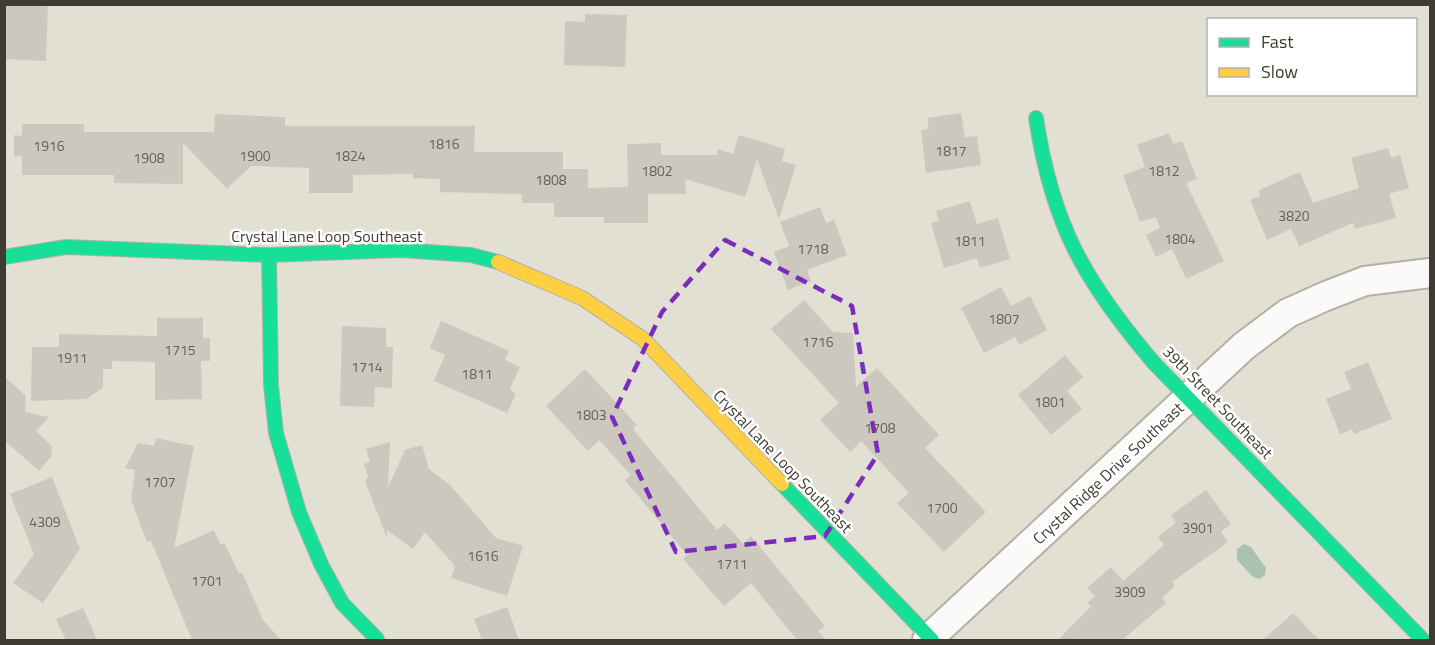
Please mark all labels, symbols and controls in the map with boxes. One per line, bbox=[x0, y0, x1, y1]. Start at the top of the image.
legend bbox=[1207, 18, 1417, 96]
text: Fast bbox=[1261, 28, 1294, 55]
text: Slow bbox=[1261, 58, 1298, 85]
house number: 1816 bbox=[428, 133, 460, 154]
house number: 1916 bbox=[33, 135, 65, 156]
house number: 1817 bbox=[935, 140, 967, 161]
house number: 1900 bbox=[239, 145, 271, 166]
house number: 1824 bbox=[334, 145, 366, 166]
house number: 1908 bbox=[133, 147, 165, 168]
house number: 1802 bbox=[641, 160, 673, 181]
house number: 1812 bbox=[1148, 160, 1180, 181]
house number: 1808 bbox=[535, 169, 567, 190]
house number: 3820 bbox=[1278, 205, 1310, 226]
street label: Crystal Lane Loop Southeast bbox=[231, 224, 423, 248]
house number: 1804 bbox=[1164, 228, 1196, 249]
house number: 1811 bbox=[954, 230, 986, 251]
house number: 1718 bbox=[797, 238, 829, 259]
house number: 1807 bbox=[988, 308, 1020, 329]
house number: 1716 bbox=[802, 331, 834, 352]
house number: 1715 bbox=[164, 339, 196, 360]
street label: 39th Street Southeast bbox=[1157, 340, 1279, 464]
house number: 1911 bbox=[56, 347, 88, 368]
house number: 1714 bbox=[351, 356, 383, 377]
house number: 1811 bbox=[461, 363, 493, 384]
street label: Crystal Lane Loop Southeast bbox=[708, 384, 858, 538]
house number: 1801 bbox=[1034, 391, 1066, 412]
street label: Crystal Ridge Drive Southeast bbox=[1027, 396, 1189, 550]
house number: 1803 bbox=[575, 404, 607, 425]
house number: 1708 bbox=[864, 417, 896, 438]
house number: 1707 bbox=[144, 471, 176, 492]
house number: 1700 bbox=[926, 497, 958, 518]
house number: 4309 bbox=[29, 511, 61, 532]
house number: 3901 bbox=[1182, 517, 1214, 538]
house number: 1616 bbox=[467, 545, 499, 566]
house number: 1711 bbox=[716, 553, 748, 574]
house number: 1701 bbox=[191, 570, 223, 591]
house number: 3909 bbox=[1114, 581, 1146, 602]

